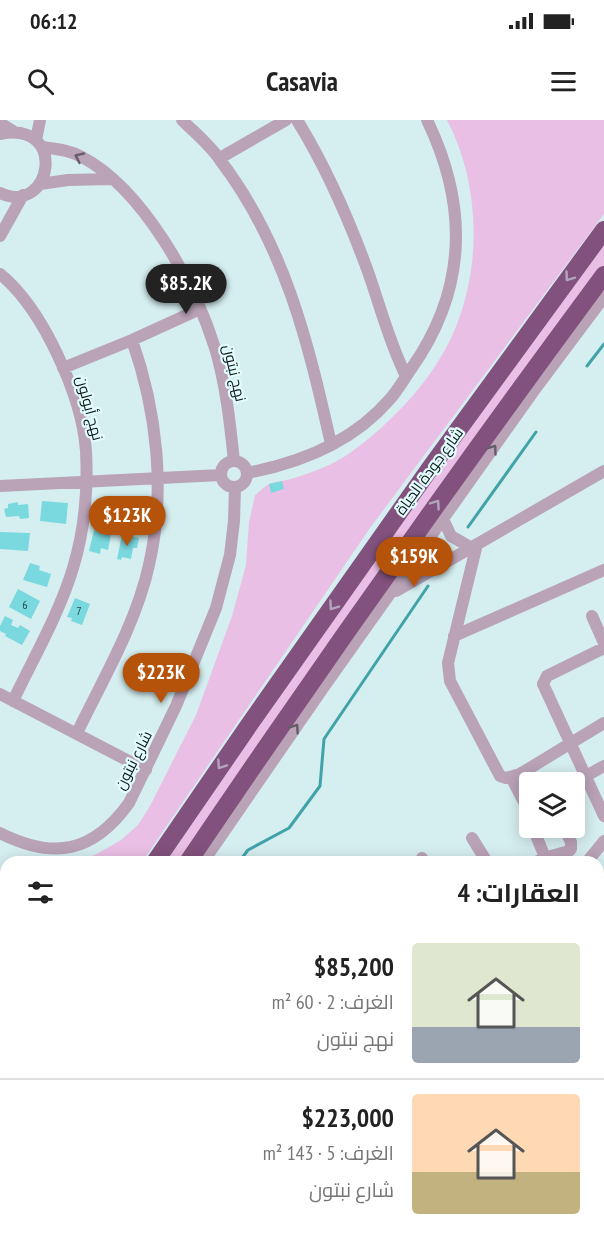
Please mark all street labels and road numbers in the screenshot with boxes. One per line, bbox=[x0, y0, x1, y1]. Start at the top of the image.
street label: نهج نبتون bbox=[217, 343, 251, 404]
street label: نهج أبولون bbox=[70, 374, 108, 443]
street label: شارع جودة الحياة bbox=[391, 424, 469, 520]
street label: شارع نبتون bbox=[110, 727, 158, 794]

